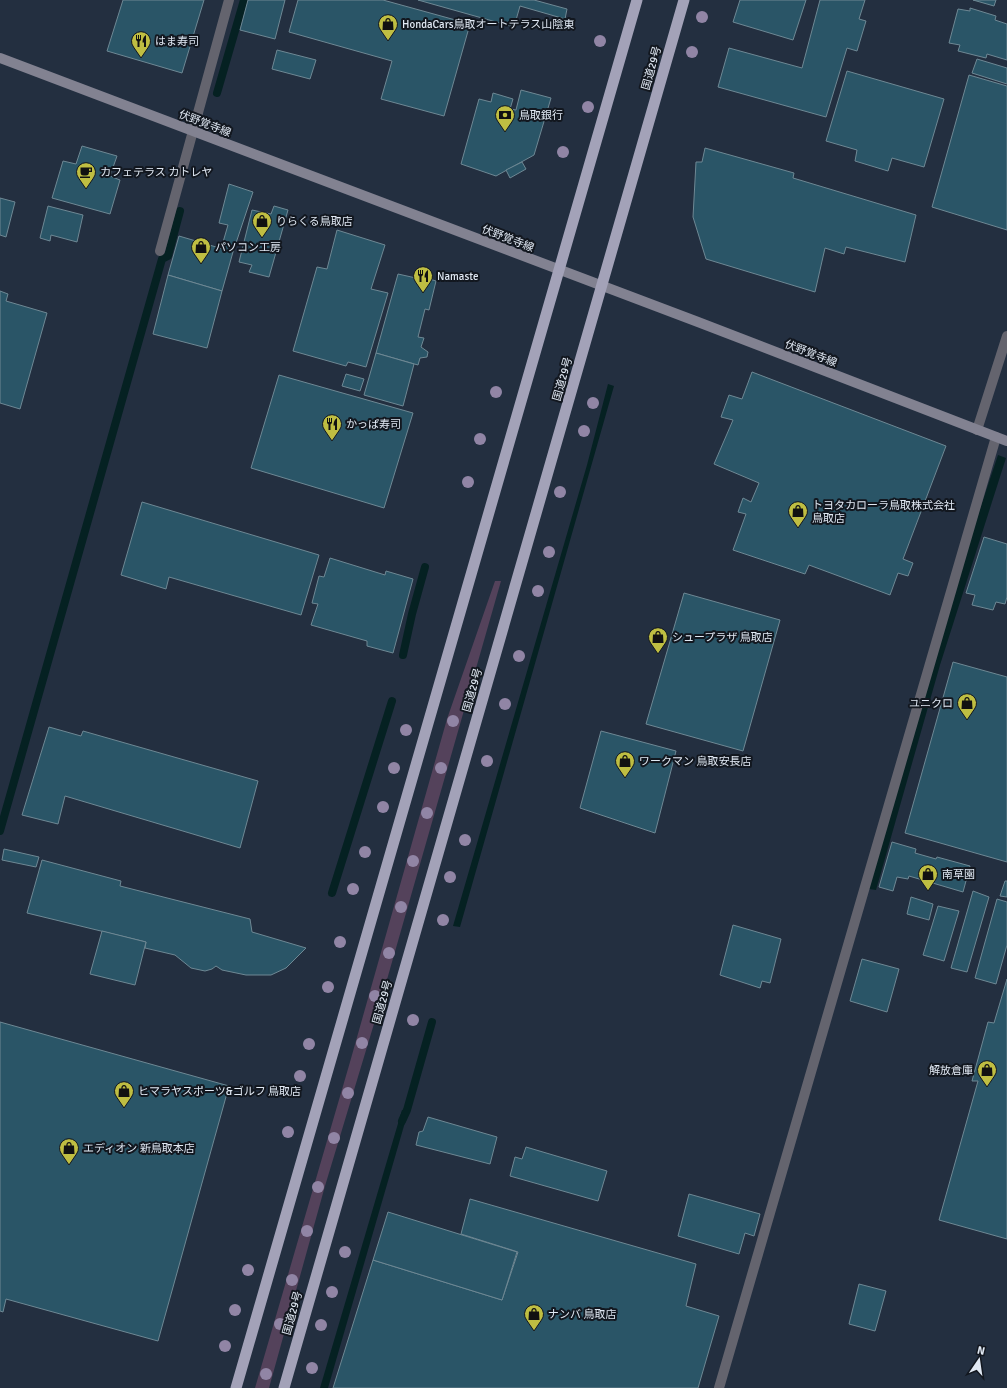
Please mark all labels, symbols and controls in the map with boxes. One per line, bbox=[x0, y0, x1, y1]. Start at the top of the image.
shop icon: HondaCars鳥取オートテラス山陰東 bbox=[377, 13, 399, 41]
place label: HondaCars鳥取オートテラス山陰東 bbox=[402, 18, 574, 31]
restaurant icon: はま寿司 bbox=[130, 30, 152, 58]
place label: はま寿司 bbox=[155, 35, 199, 48]
street label: 国道29号 bbox=[639, 45, 664, 92]
bank icon: 鳥取銀行 bbox=[494, 104, 516, 132]
street label: 伏野覚寺線 bbox=[177, 108, 233, 139]
place label: 鳥取銀行 bbox=[519, 109, 563, 122]
cafe icon: カフェテラス カトレヤ bbox=[75, 161, 97, 189]
place label: カフェテラス カトレヤ bbox=[100, 166, 212, 179]
shop icon: りらくる鳥取店 bbox=[251, 210, 273, 238]
place label: りらくる鳥取店 bbox=[276, 215, 353, 228]
street label: 伏野覚寺線 bbox=[480, 223, 536, 254]
shop icon: パソコン工房 bbox=[190, 236, 212, 264]
place label: パソコン工房 bbox=[215, 241, 281, 254]
restaurant icon: Namaste bbox=[412, 265, 434, 293]
place label: Namaste bbox=[437, 270, 478, 283]
street label: 伏野覚寺線 bbox=[783, 338, 839, 369]
street label: 国道29号 bbox=[550, 356, 575, 403]
restaurant icon: かっぱ寿司 bbox=[321, 413, 343, 441]
place label: かっぱ寿司 bbox=[346, 418, 401, 431]
place label: トヨタカローラ鳥取株式会社 鳥取店 bbox=[812, 499, 955, 525]
shop icon: トヨタカローラ鳥取株式会社 鳥取店 bbox=[787, 500, 809, 528]
shop icon: シュープラザ 鳥取店 bbox=[647, 626, 669, 654]
place label: シュープラザ 鳥取店 bbox=[672, 631, 773, 644]
street label: 国道29号 bbox=[460, 667, 485, 714]
shop icon: ユニクロ bbox=[956, 692, 978, 720]
place label: ユニクロ bbox=[909, 697, 953, 710]
shop icon: ワークマン 鳥取安長店 bbox=[614, 750, 636, 778]
place label: ワークマン 鳥取安長店 bbox=[639, 755, 751, 768]
shop icon: 南草園 bbox=[917, 863, 939, 891]
place label: 南草園 bbox=[942, 868, 975, 881]
street label: 国道29号 bbox=[370, 979, 395, 1026]
shop icon: 解放倉庫 bbox=[976, 1059, 998, 1087]
place label: 解放倉庫 bbox=[929, 1064, 973, 1077]
shop icon: ヒマラヤスポーツ&ゴルフ 鳥取店 bbox=[113, 1080, 135, 1108]
place label: ヒマラヤスポーツ&ゴルフ 鳥取店 bbox=[138, 1085, 301, 1098]
shop icon: エディオン 新鳥取本店 bbox=[58, 1137, 80, 1165]
place label: エディオン 新鳥取本店 bbox=[83, 1142, 195, 1155]
street label: 国道29号 bbox=[280, 1290, 305, 1337]
shop icon: ナンバ 鳥取店 bbox=[523, 1303, 545, 1331]
place label: ナンバ 鳥取店 bbox=[548, 1308, 616, 1321]
north arrow bbox=[959, 1340, 999, 1380]
text: N bbox=[976, 1344, 986, 1358]

